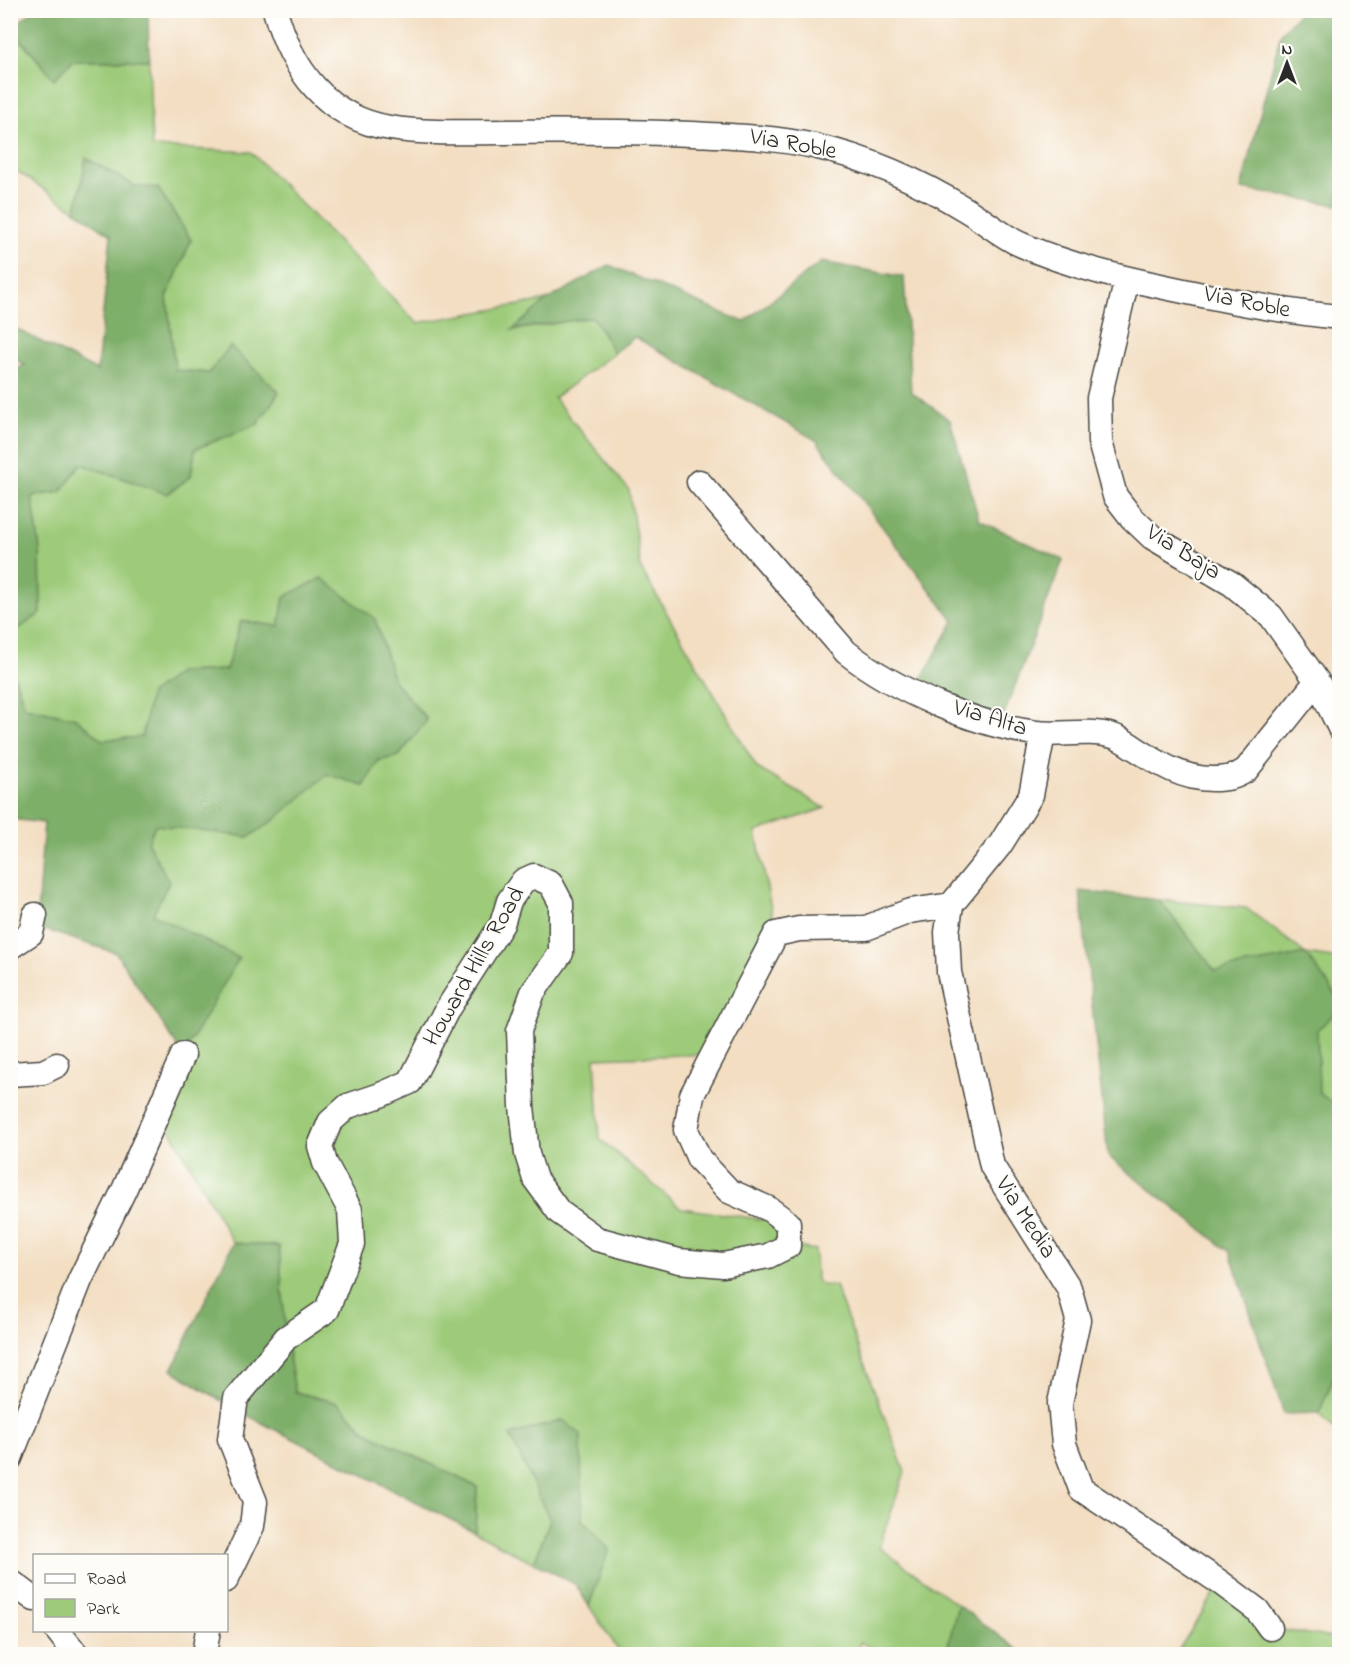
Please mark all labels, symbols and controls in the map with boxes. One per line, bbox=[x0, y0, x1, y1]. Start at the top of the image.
north arrow bbox=[1257, 33, 1317, 93]
text: N bbox=[1282, 38, 1293, 62]
street label: Via Roble bbox=[746, 120, 839, 170]
street label: Via Roble bbox=[1200, 277, 1294, 329]
street label: Via Baja bbox=[1138, 516, 1227, 590]
street label: Via Alta bbox=[948, 691, 1031, 747]
street label: Howard Hills Road bbox=[415, 880, 535, 1053]
street label: Via Media bbox=[985, 1169, 1065, 1266]
legend bbox=[33, 1554, 228, 1632]
text: Road bbox=[87, 1567, 126, 1593]
text: Park bbox=[87, 1597, 120, 1623]

